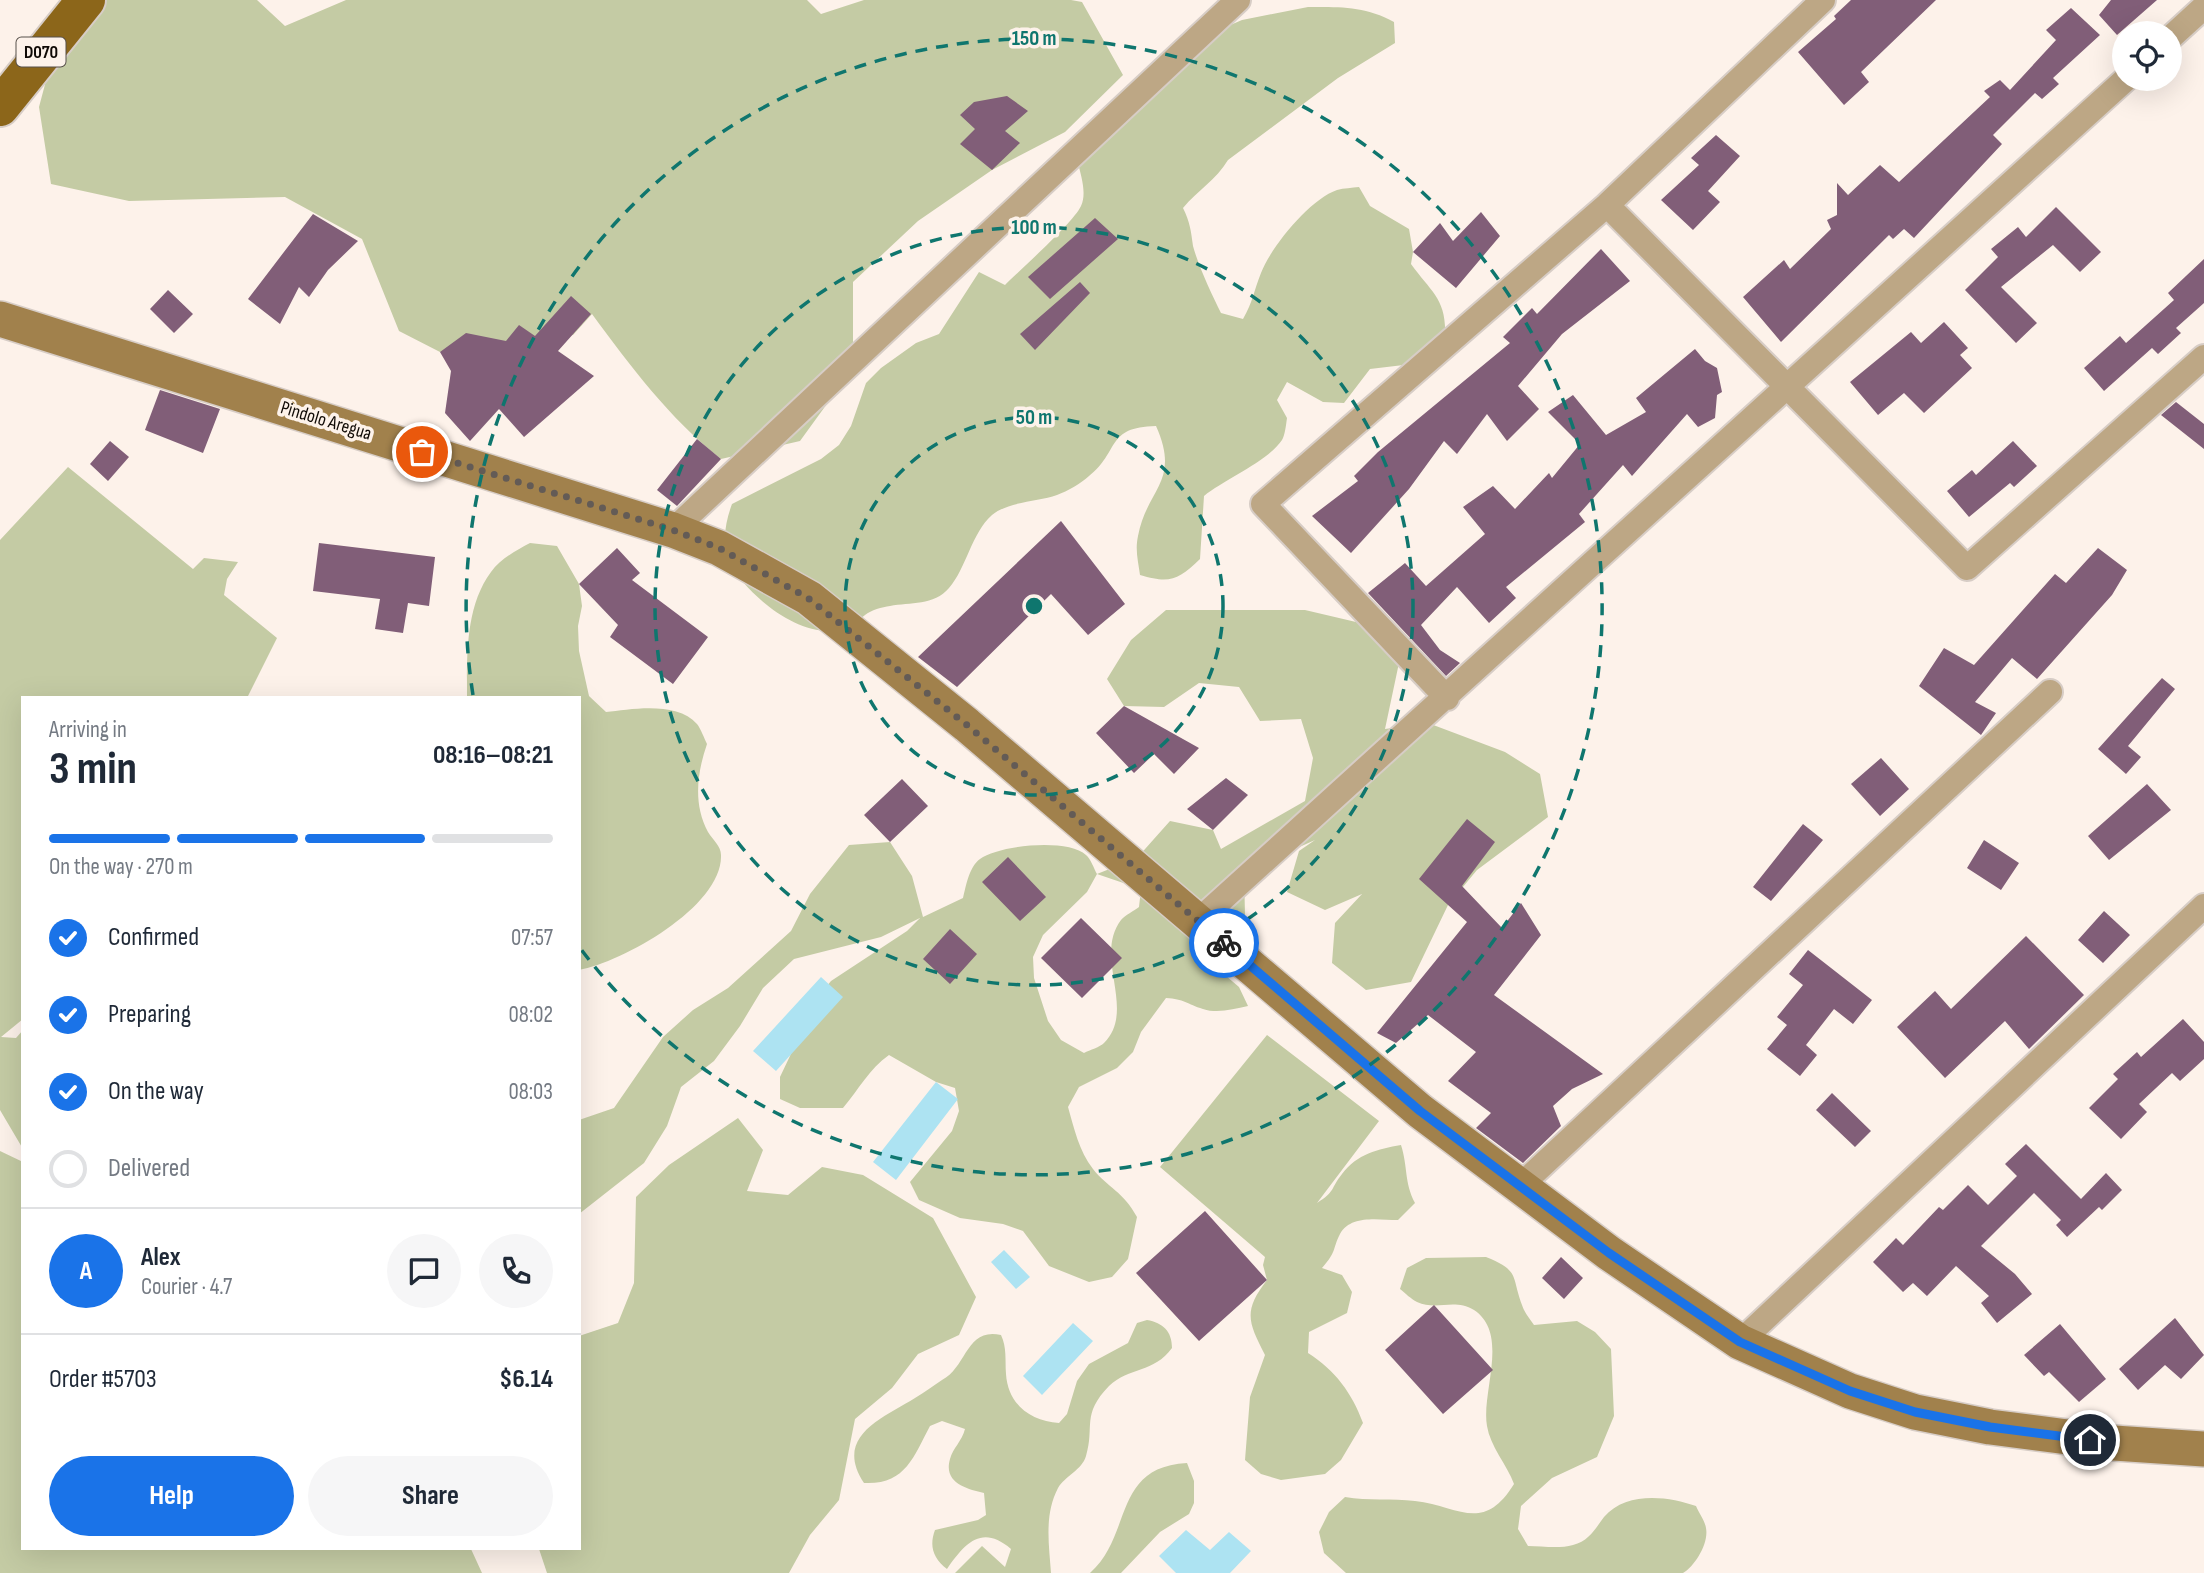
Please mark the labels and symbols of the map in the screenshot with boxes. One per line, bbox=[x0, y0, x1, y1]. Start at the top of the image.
text: 150 m bbox=[1012, 26, 1056, 51]
road number: D070 bbox=[16, 38, 66, 66]
text: 100 m bbox=[1011, 215, 1057, 240]
street label: Pindolo Aregua bbox=[278, 396, 374, 446]
text: 50 m bbox=[1016, 405, 1052, 430]
pin bbox=[392, 422, 452, 482]
centre of rings bbox=[1022, 594, 1046, 618]
courier bbox=[1189, 908, 1259, 978]
pin bbox=[2060, 1410, 2120, 1470]

